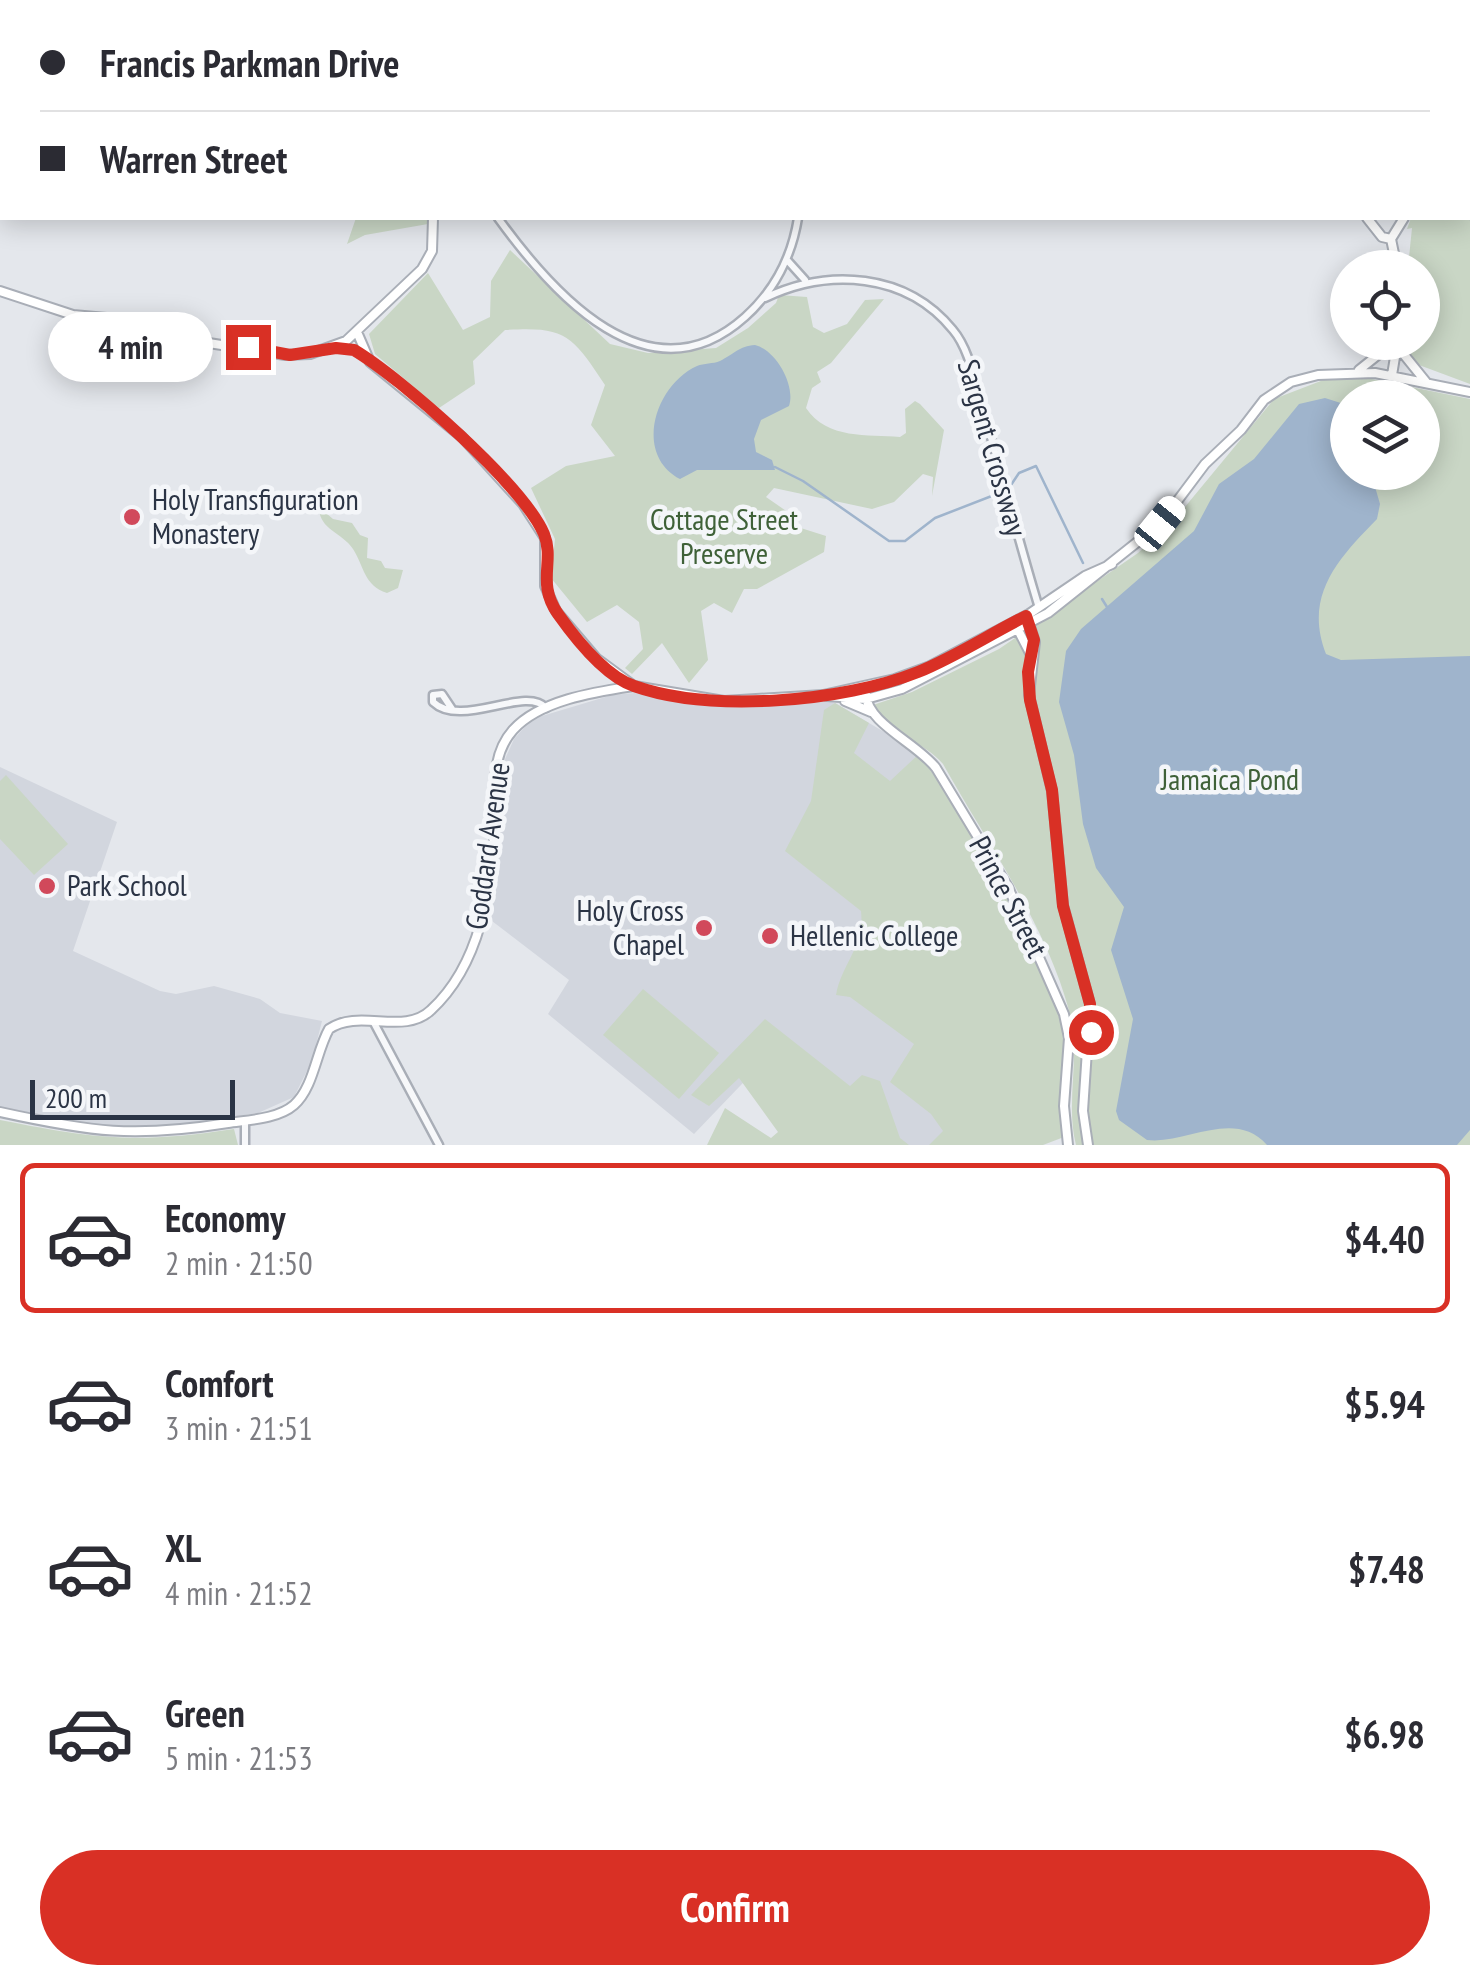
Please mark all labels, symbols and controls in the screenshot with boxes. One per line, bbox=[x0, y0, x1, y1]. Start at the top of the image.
text: Francis Parkman Drive bbox=[100, 38, 399, 87]
text: Warren Street bbox=[100, 134, 287, 183]
map controls bbox=[1330, 250, 1440, 490]
button: locate bbox=[1330, 250, 1440, 360]
callout: 4 min bbox=[48, 312, 213, 382]
route end bbox=[226, 325, 271, 370]
text: 4 min bbox=[98, 326, 163, 368]
street label: Sargent Crossway bbox=[950, 355, 1037, 541]
button: layers bbox=[1330, 380, 1440, 490]
place label: Holy Transfiguration Monastery bbox=[152, 479, 359, 552]
car bbox=[1129, 491, 1191, 557]
park label: Cottage Street Preserve bbox=[650, 499, 799, 572]
marker: Holy Transfiguration Monastery bbox=[121, 506, 143, 528]
park label: Jamaica Pond bbox=[1160, 759, 1299, 798]
street label: Goddard Avenue bbox=[455, 760, 518, 932]
street label: Prince Street bbox=[961, 829, 1058, 964]
place label: Park School bbox=[67, 865, 187, 904]
marker: Park School bbox=[36, 875, 58, 897]
place label: Holy Cross Chapel bbox=[576, 890, 684, 963]
place label: Hellenic College bbox=[790, 915, 958, 954]
marker: Holy Cross Chapel bbox=[693, 917, 715, 939]
marker: Hellenic College bbox=[759, 925, 781, 947]
route start bbox=[1069, 1010, 1114, 1055]
scale bar bbox=[30, 1075, 235, 1120]
text: 200 m bbox=[45, 1079, 107, 1116]
icon: car bbox=[45, 1193, 135, 1283]
text: Economy bbox=[165, 1193, 285, 1242]
text: $4.40 bbox=[1344, 1214, 1425, 1263]
text: 2 min · 21:50 bbox=[165, 1242, 313, 1284]
icon: car bbox=[45, 1358, 135, 1448]
text: Comfort bbox=[165, 1358, 274, 1407]
text: $5.94 bbox=[1344, 1379, 1425, 1428]
text: 3 min · 21:51 bbox=[165, 1407, 313, 1449]
icon: car bbox=[45, 1523, 135, 1613]
text: XL bbox=[165, 1523, 201, 1572]
text: $7.48 bbox=[1348, 1544, 1425, 1593]
text: 4 min · 21:52 bbox=[165, 1572, 313, 1614]
icon: car bbox=[45, 1688, 135, 1778]
text: Green bbox=[165, 1688, 245, 1737]
text: $6.98 bbox=[1344, 1709, 1425, 1758]
text: 5 min · 21:53 bbox=[165, 1737, 313, 1779]
button: Confirm bbox=[40, 1850, 1430, 1965]

